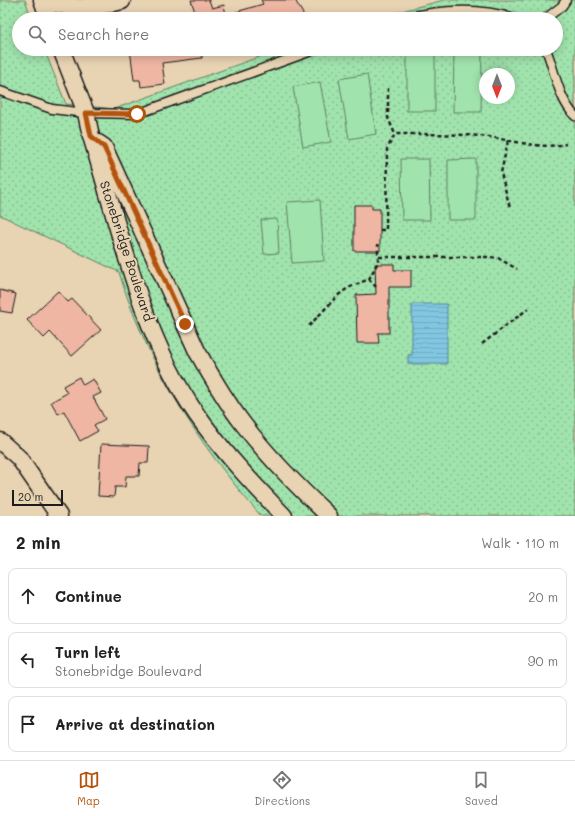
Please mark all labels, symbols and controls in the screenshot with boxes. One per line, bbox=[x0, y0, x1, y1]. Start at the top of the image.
search box bbox=[12, 12, 563, 56]
icon: search bbox=[26, 23, 48, 45]
text: Search here bbox=[58, 24, 149, 44]
north arrow bbox=[479, 68, 515, 104]
route start bbox=[128, 105, 146, 123]
street label: Stonebridge Boulevard bbox=[97, 178, 158, 323]
route end bbox=[176, 315, 194, 333]
scale bar bbox=[12, 488, 63, 507]
text: 20 m bbox=[18, 489, 43, 504]
text: 2 min bbox=[16, 531, 61, 553]
text: Walk · 110 m bbox=[481, 534, 559, 551]
icon: ahead bbox=[17, 585, 39, 607]
text: Continue bbox=[55, 586, 122, 606]
text: 20 m bbox=[528, 588, 558, 605]
text: Turn left bbox=[55, 642, 120, 662]
icon: left bbox=[17, 649, 39, 671]
text: 90 m bbox=[528, 652, 558, 669]
text: Stonebridge Boulevard bbox=[55, 662, 202, 679]
icon: arrive bbox=[17, 713, 39, 735]
text: Arrive at destination bbox=[55, 714, 215, 734]
tab: Map bbox=[77, 769, 100, 808]
tab: Directions bbox=[254, 769, 310, 808]
tab: Saved bbox=[465, 769, 498, 808]

